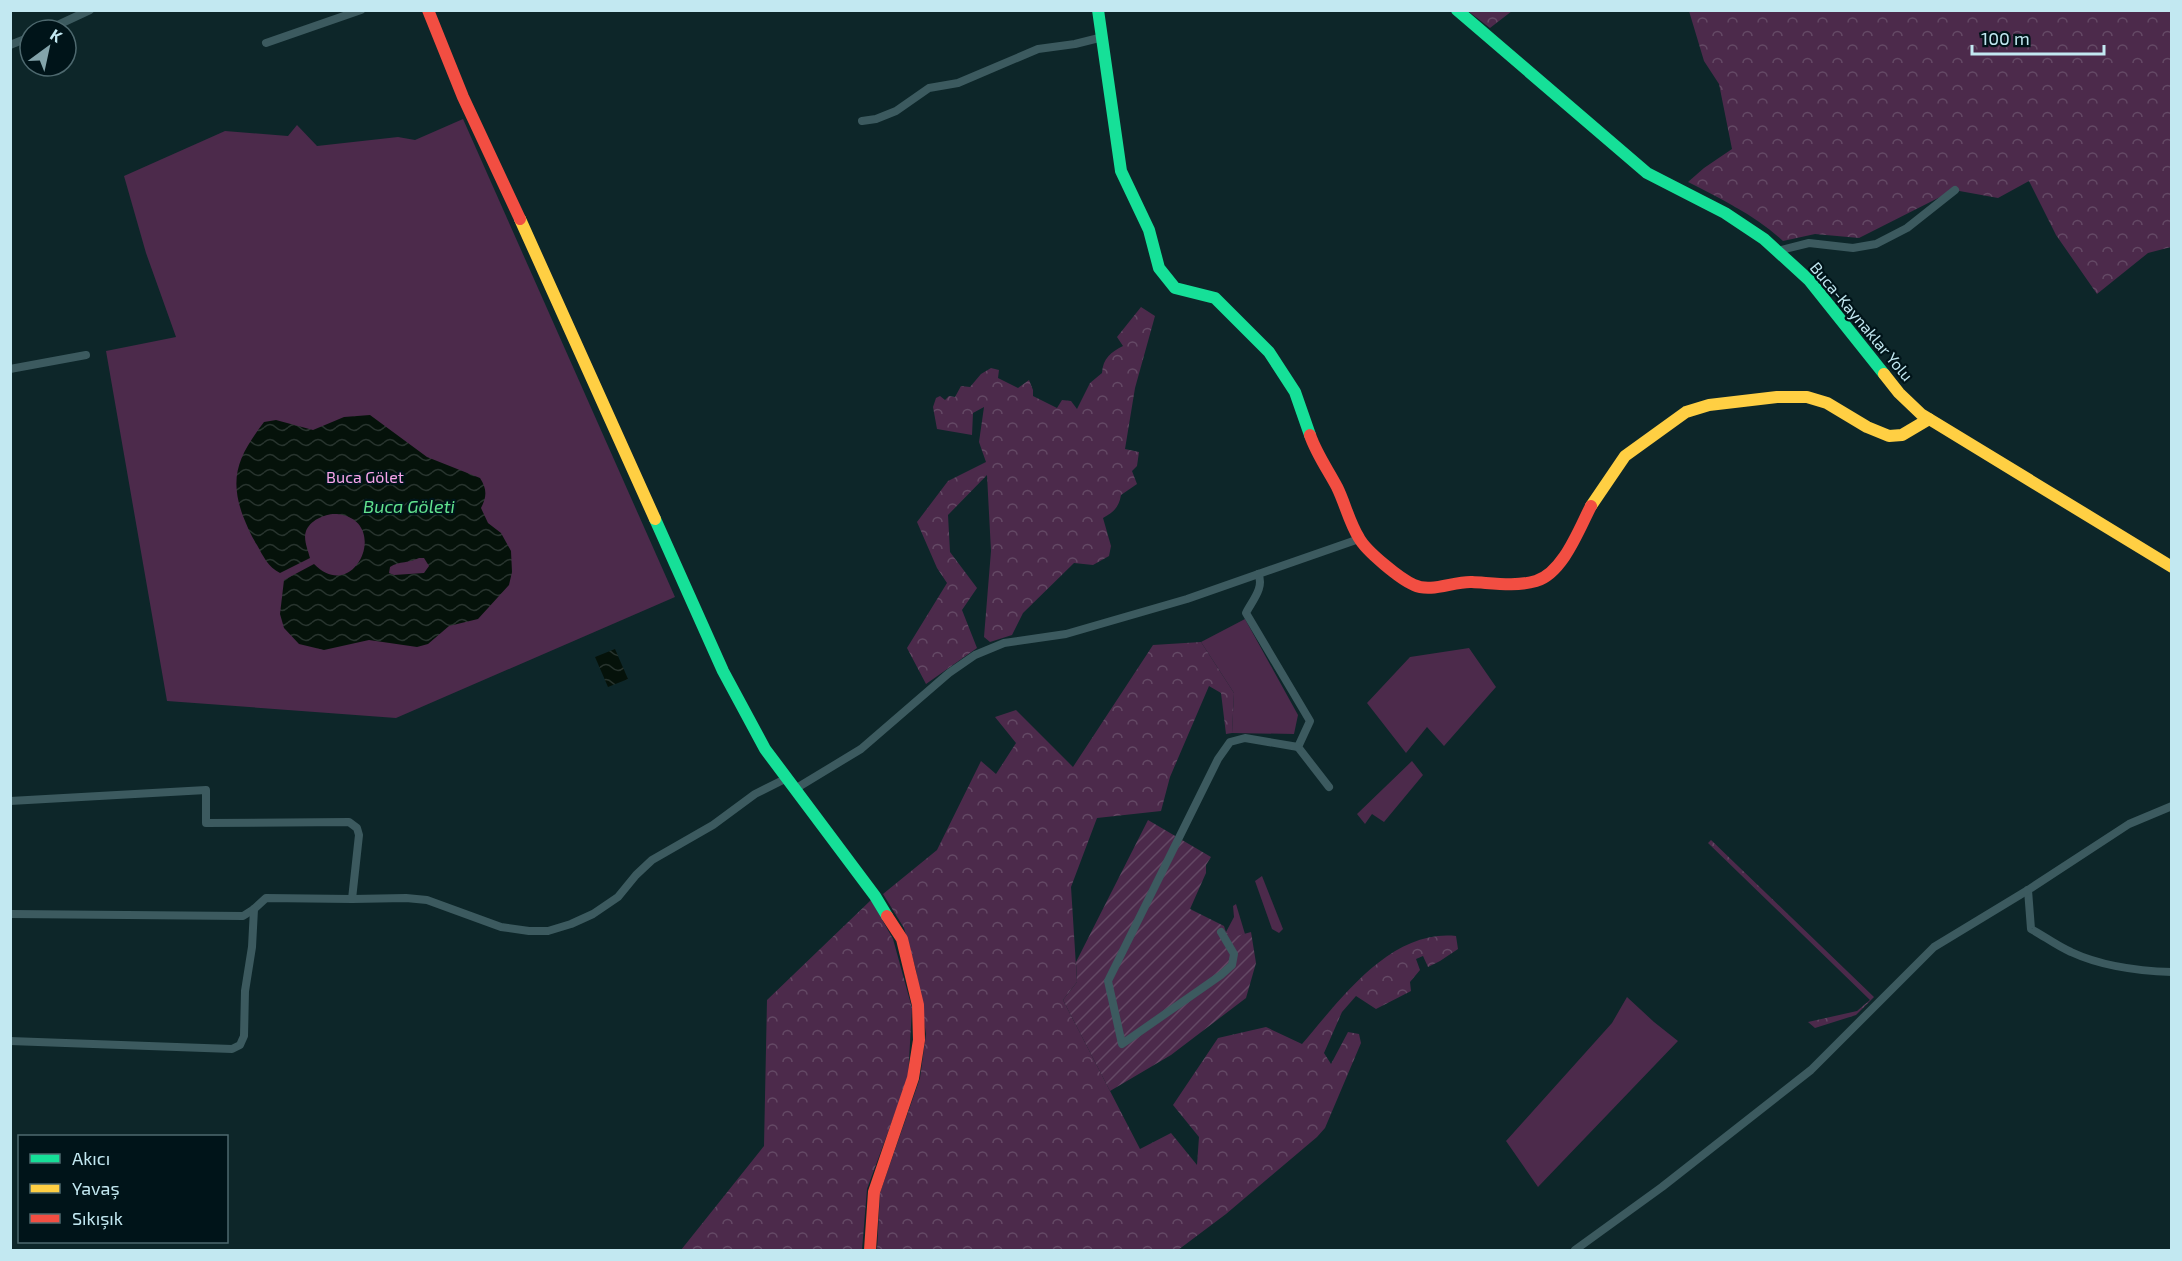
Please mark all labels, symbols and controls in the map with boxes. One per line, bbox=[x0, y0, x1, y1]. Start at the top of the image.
north arrow bbox=[18, 18, 78, 78]
scale bar bbox=[1972, 18, 2104, 56]
text: K bbox=[47, 24, 67, 46]
text: 100 m bbox=[1981, 27, 2030, 49]
street label: Buca-Kaynaklar Yolu bbox=[1807, 258, 1917, 384]
park label: Buca Gölet bbox=[326, 467, 404, 486]
water label: Buca Göleti bbox=[363, 495, 455, 517]
legend bbox=[18, 1135, 228, 1243]
text: Akıcı bbox=[72, 1147, 110, 1169]
text: Yavaş bbox=[72, 1177, 120, 1200]
text: Sıkışık bbox=[72, 1207, 123, 1230]

